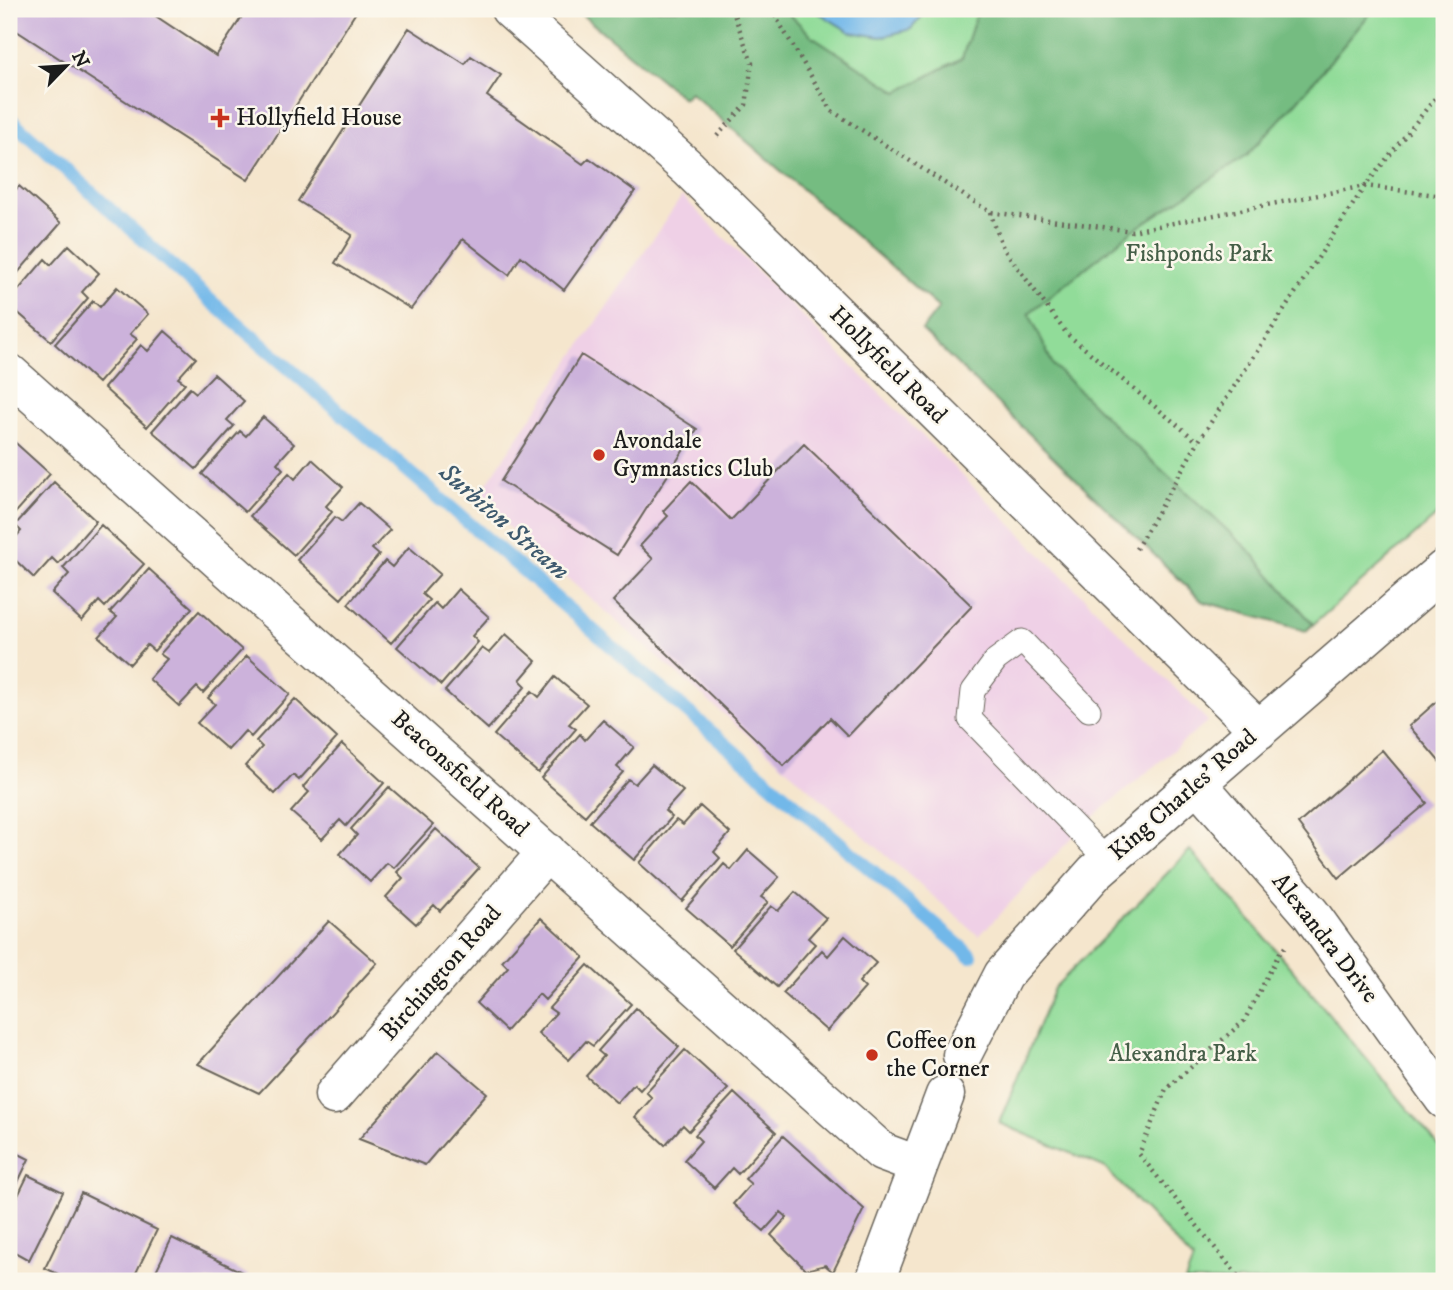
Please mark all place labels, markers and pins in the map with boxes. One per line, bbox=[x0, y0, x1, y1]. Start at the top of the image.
place label: Hollyfield House bbox=[236, 103, 402, 133]
marker: Hollyfield House bbox=[210, 108, 230, 128]
place label: Avondale Gymnastics Club bbox=[613, 426, 773, 484]
marker: Avondale Gymnastics Club bbox=[591, 447, 607, 463]
place label: Coffee on the Corner bbox=[886, 1026, 989, 1084]
marker: Coffee on the Corner bbox=[864, 1047, 880, 1063]

